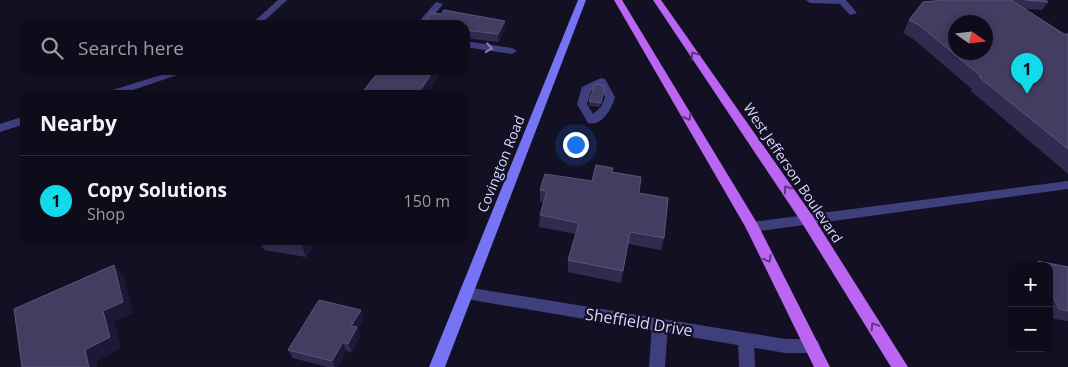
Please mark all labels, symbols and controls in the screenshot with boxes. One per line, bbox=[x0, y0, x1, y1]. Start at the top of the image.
north arrow bbox=[948, 15, 993, 60]
search box bbox=[20, 20, 470, 75]
icon: search bbox=[38, 34, 66, 62]
text: Search here bbox=[78, 35, 184, 61]
one-way arrow bbox=[485, 42, 493, 53]
one-way arrow bbox=[691, 51, 700, 61]
pin: 1 bbox=[1011, 53, 1043, 94]
street label: West Jefferson Boulevard bbox=[740, 99, 847, 246]
text: Nearby bbox=[40, 109, 117, 137]
one-way arrow bbox=[681, 112, 691, 121]
street label: Covington Road bbox=[472, 113, 529, 215]
your location bbox=[563, 132, 589, 158]
text: Copy Solutions bbox=[87, 177, 227, 203]
one-way arrow bbox=[784, 185, 793, 194]
text: 1 bbox=[51, 190, 61, 212]
text: 150 m bbox=[404, 190, 450, 212]
text: Shop bbox=[87, 203, 125, 225]
one-way arrow bbox=[762, 253, 772, 262]
map controls bbox=[1008, 262, 1053, 352]
button: + bbox=[1008, 262, 1053, 307]
street label: Sheffield Drive bbox=[584, 303, 694, 341]
button: − bbox=[1008, 307, 1053, 352]
one-way arrow bbox=[871, 322, 880, 331]

